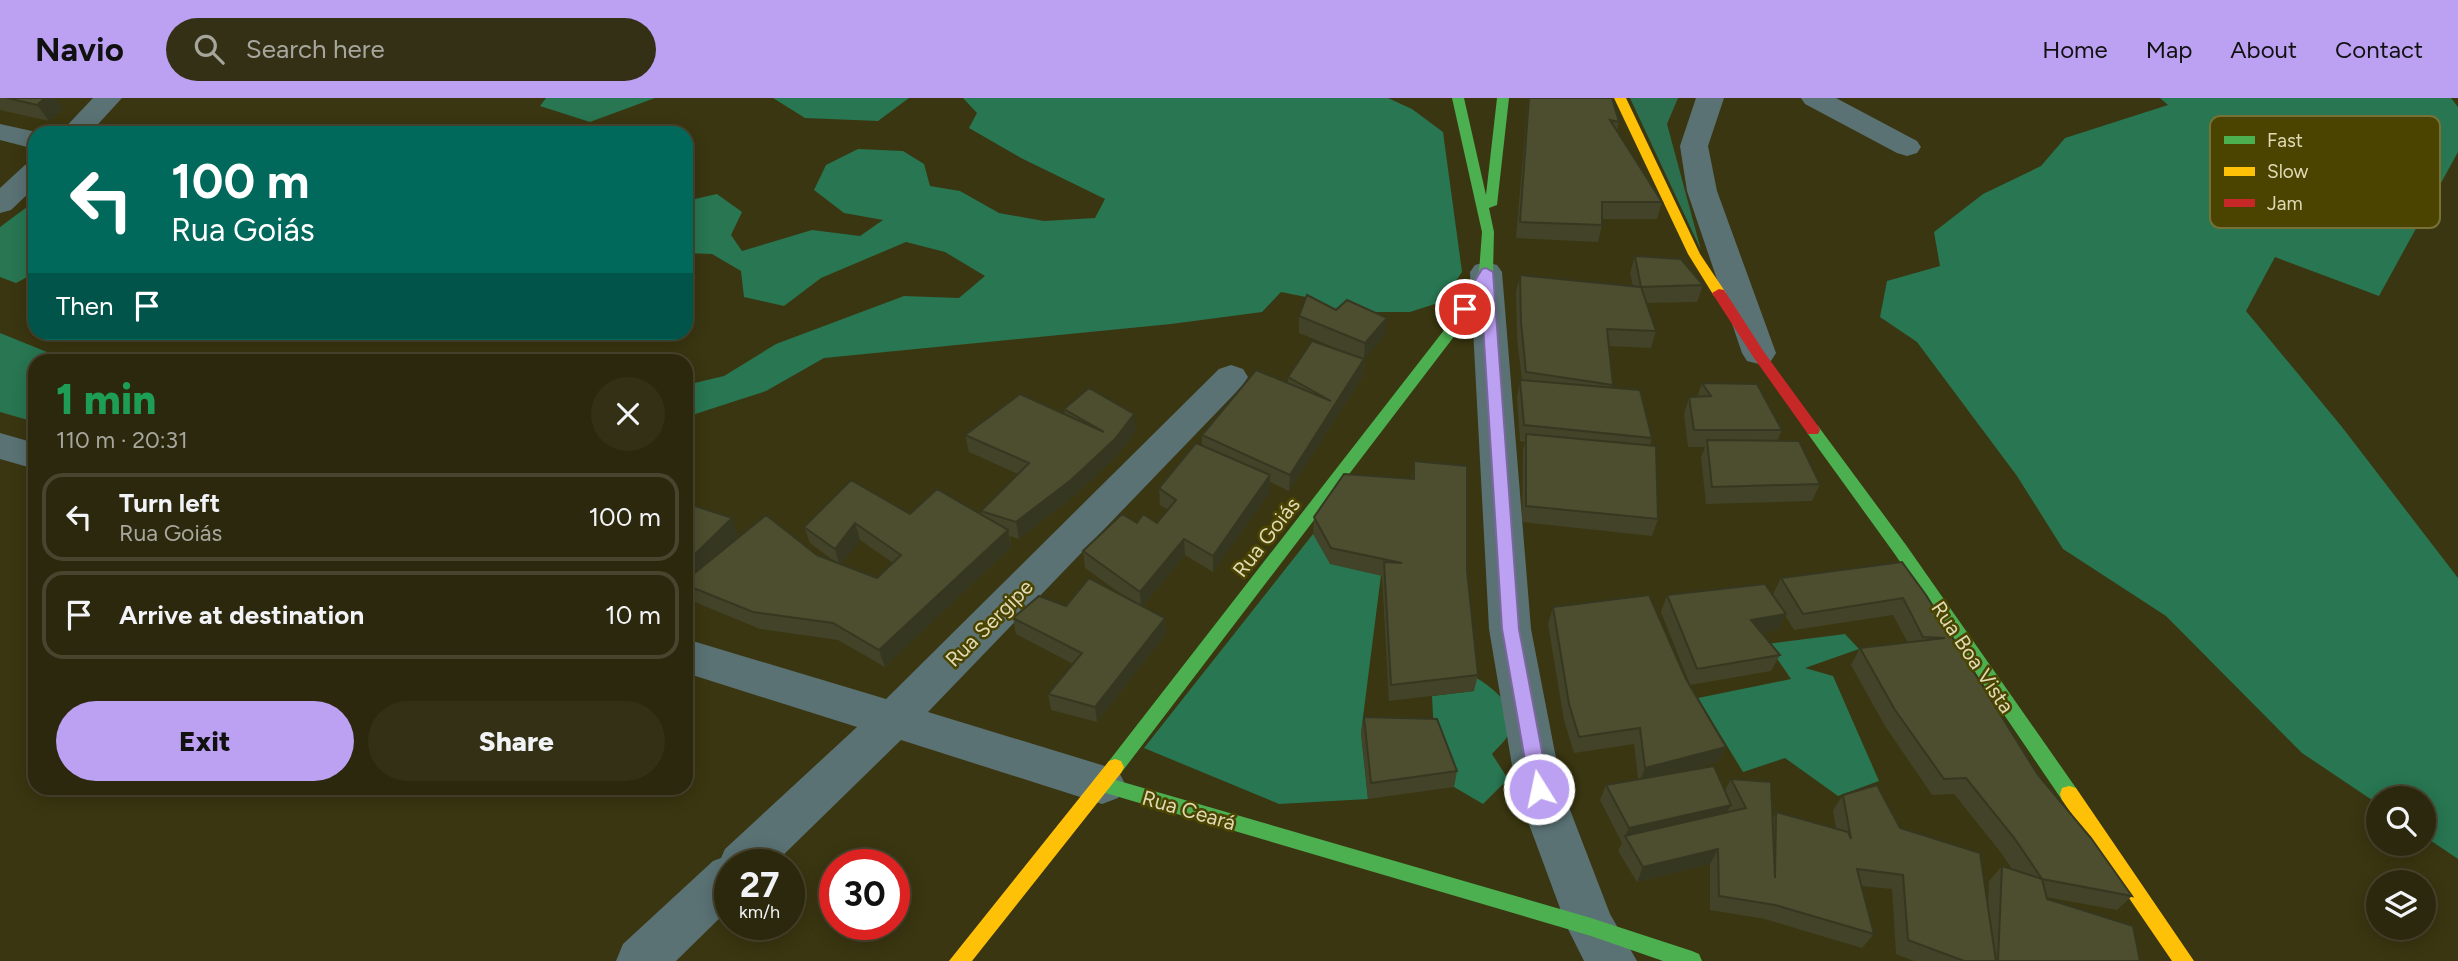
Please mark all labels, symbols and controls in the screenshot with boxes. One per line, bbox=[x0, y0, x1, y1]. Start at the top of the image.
search box bbox=[166, 18, 656, 81]
text: Navio bbox=[35, 30, 124, 69]
icon: search bbox=[190, 30, 228, 68]
text: Search here bbox=[246, 33, 385, 65]
text: Home bbox=[2042, 35, 2108, 64]
text: Map bbox=[2146, 35, 2192, 64]
text: About bbox=[2230, 35, 2297, 64]
text: Contact bbox=[2335, 35, 2423, 64]
legend bbox=[2210, 116, 2440, 228]
text: Fast bbox=[2267, 129, 2303, 152]
text: 100 m bbox=[171, 151, 310, 210]
icon: left bbox=[56, 154, 147, 245]
text: Slow bbox=[2267, 160, 2309, 183]
text: Jam bbox=[2267, 192, 2303, 215]
text: Rua Goiás bbox=[171, 211, 315, 249]
pin bbox=[1435, 279, 1495, 339]
icon: arrive bbox=[128, 287, 166, 325]
text: Then bbox=[56, 290, 114, 322]
icon: arrive bbox=[1446, 290, 1484, 328]
text: 1 min bbox=[56, 374, 156, 425]
button: close bbox=[591, 377, 665, 451]
text: 110 m · 20:31 bbox=[56, 426, 188, 454]
text: Turn left bbox=[119, 487, 220, 519]
street label: Rua Goiás bbox=[1227, 492, 1305, 582]
icon: left bbox=[60, 498, 98, 536]
text: 100 m bbox=[588, 501, 661, 533]
text: Rua Goiás bbox=[119, 519, 222, 547]
street label: Rua Sergipe bbox=[940, 574, 1038, 672]
icon: arrive bbox=[60, 596, 98, 634]
street label: Rua Boa Vista bbox=[1926, 596, 2020, 718]
text: Arrive at destination bbox=[119, 599, 364, 631]
text: 10 m bbox=[605, 599, 661, 631]
button: Exit bbox=[56, 701, 354, 781]
button: Share bbox=[368, 701, 665, 781]
position arrow bbox=[1502, 752, 1576, 826]
street label: Rua Ceará bbox=[1139, 785, 1239, 835]
map controls bbox=[2366, 786, 2436, 940]
button: search bbox=[2366, 786, 2436, 856]
speed limit sign: 30 bbox=[819, 849, 910, 940]
text: 27 bbox=[740, 864, 779, 906]
button: layers bbox=[2366, 870, 2436, 940]
text: km/h bbox=[739, 901, 780, 923]

